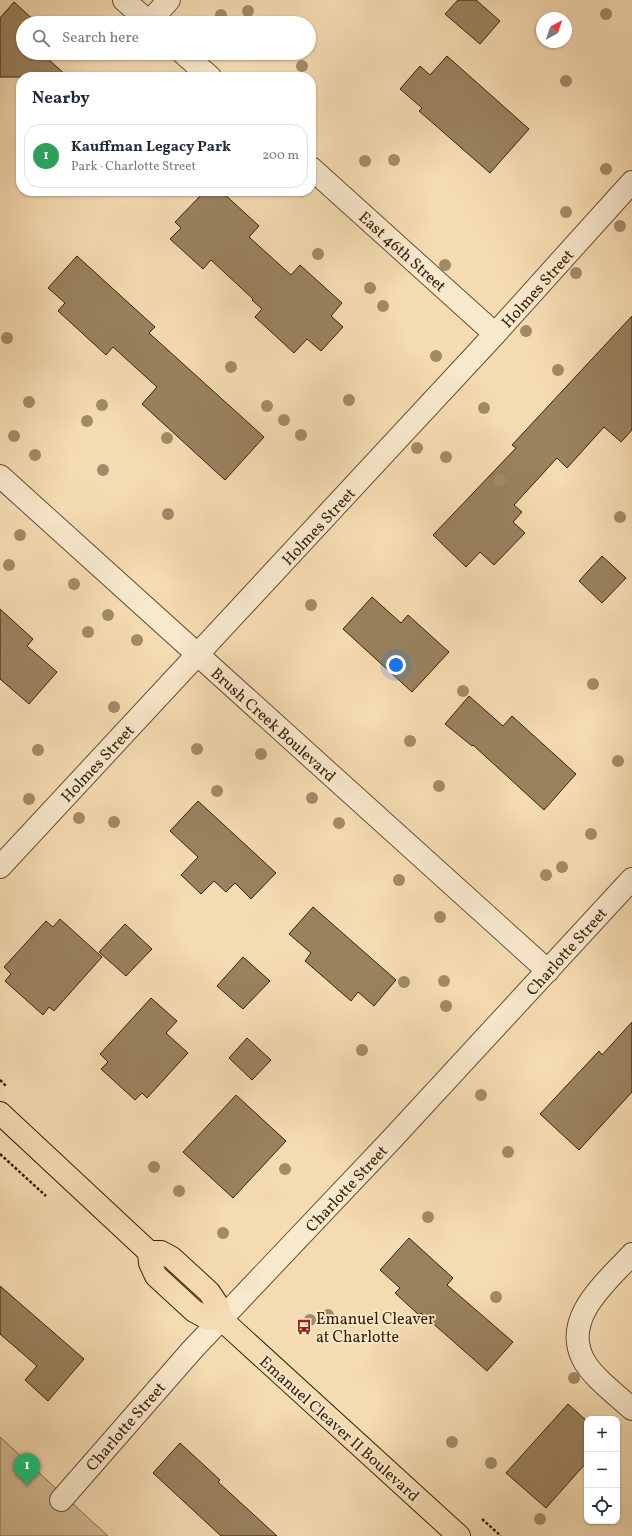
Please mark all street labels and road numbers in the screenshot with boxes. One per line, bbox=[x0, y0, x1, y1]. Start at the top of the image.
street label: East 46th Street bbox=[353, 207, 451, 298]
street label: Holmes Street bbox=[497, 245, 580, 333]
street label: Holmes Street bbox=[278, 483, 361, 571]
street label: Brush Creek Boulevard bbox=[205, 663, 340, 788]
street label: Holmes Street bbox=[57, 720, 140, 808]
street label: Charlotte Street bbox=[522, 903, 613, 1001]
street label: Charlotte Street bbox=[301, 1141, 394, 1238]
street label: Emanuel Cleaver II Boulevard bbox=[254, 1352, 423, 1507]
street label: Charlotte Street bbox=[82, 1378, 172, 1477]

